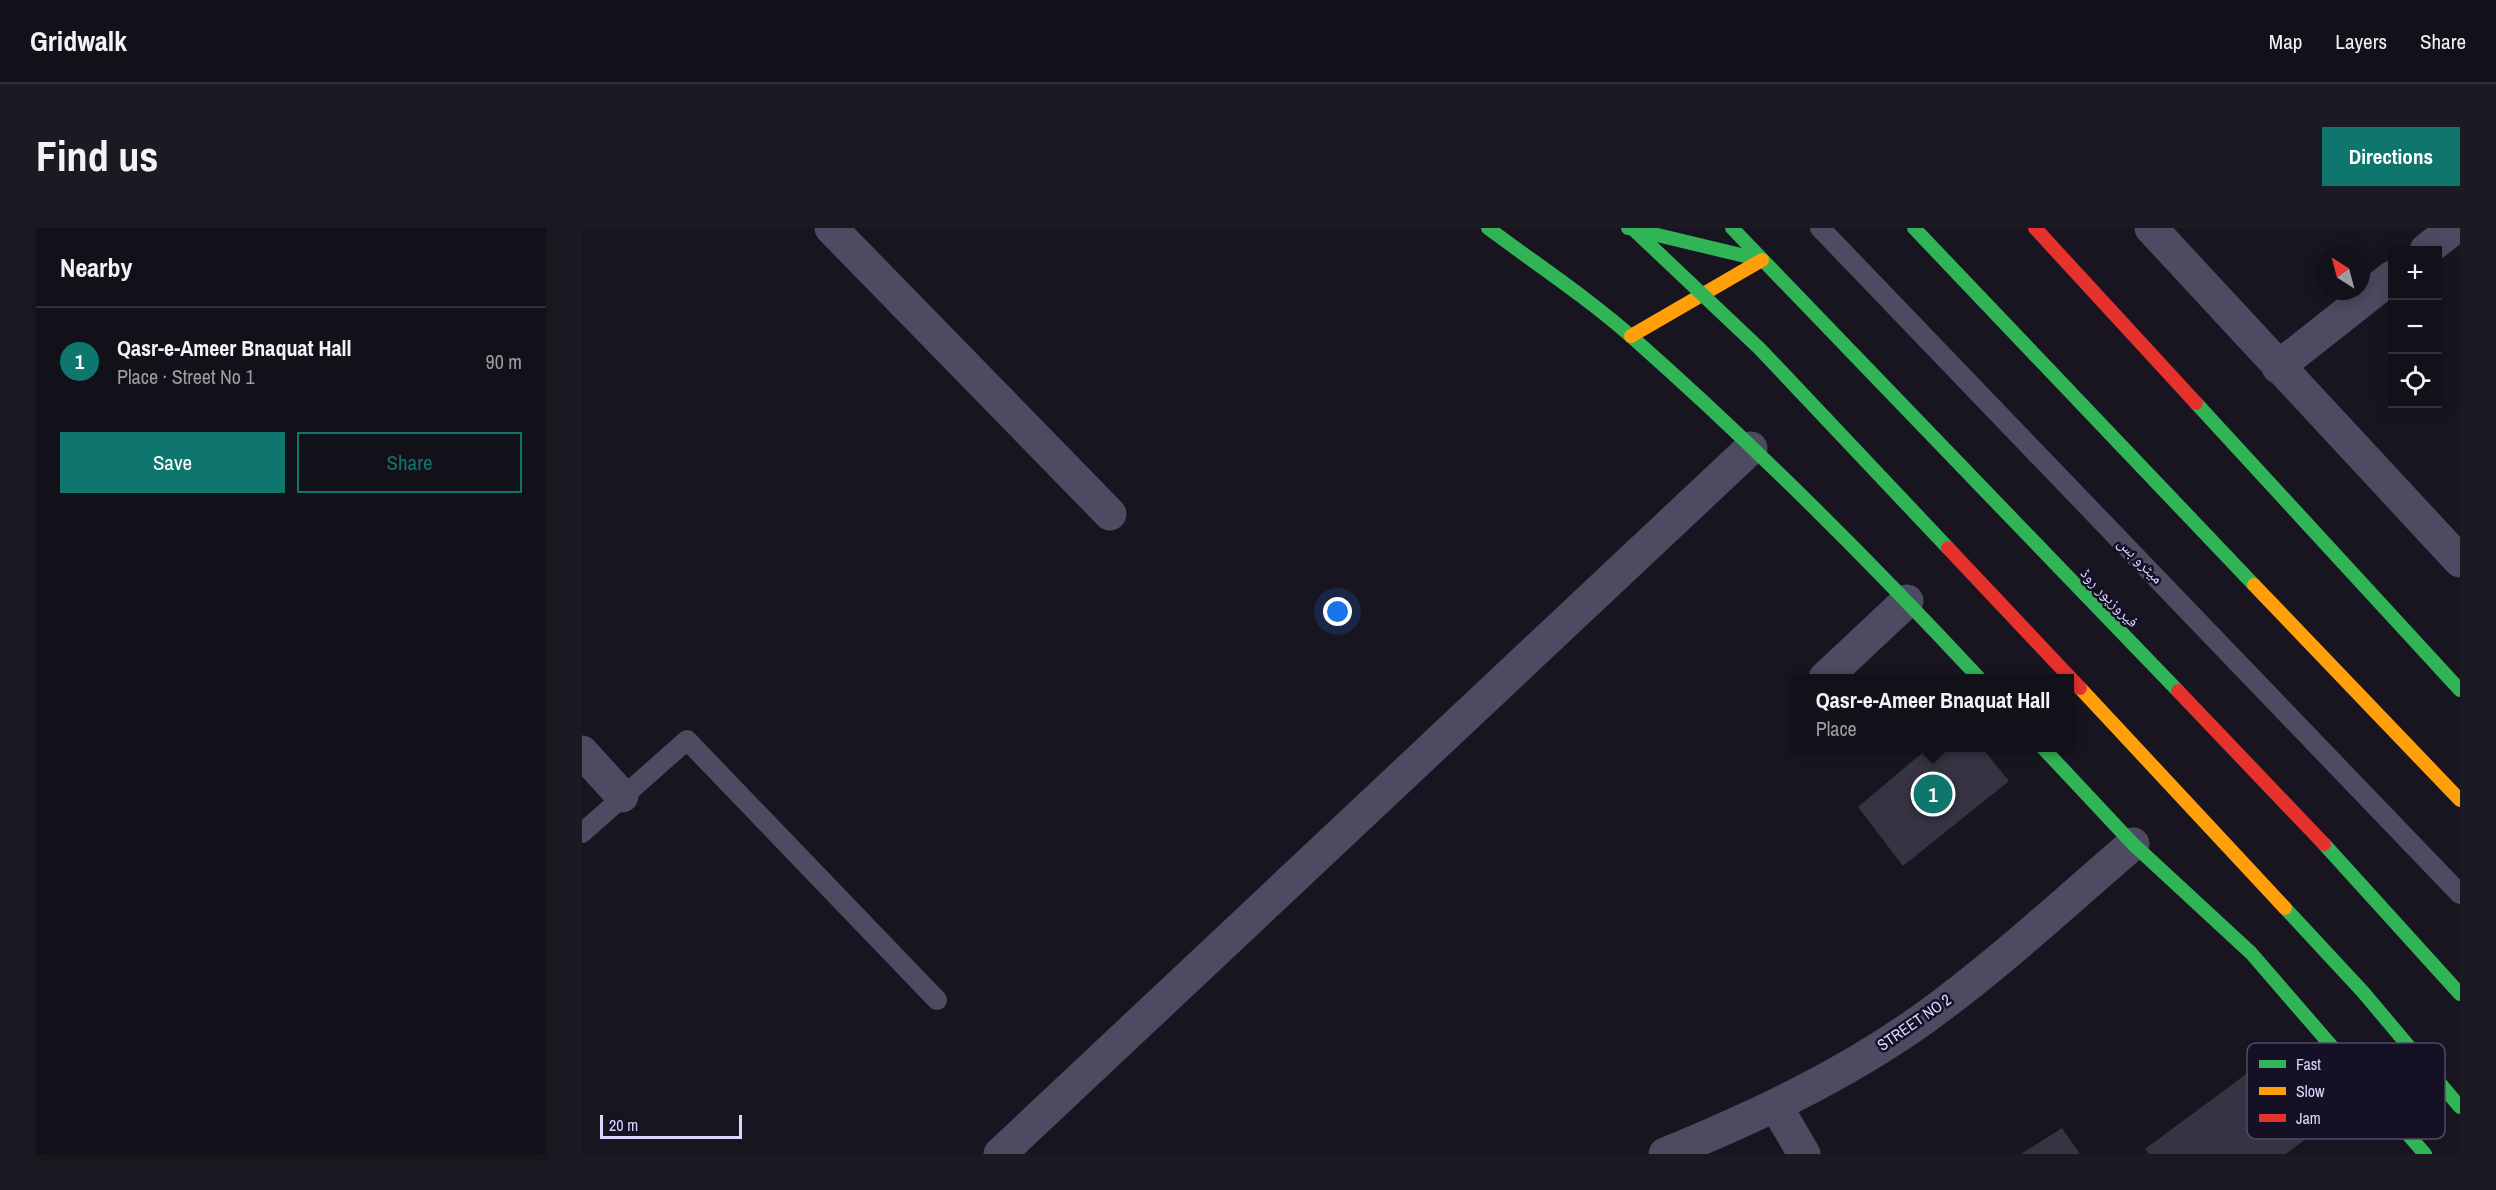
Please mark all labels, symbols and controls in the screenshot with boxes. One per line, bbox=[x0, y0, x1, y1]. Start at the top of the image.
text: Gridwalk bbox=[30, 22, 127, 60]
text: Map bbox=[2269, 27, 2302, 56]
text: Layers bbox=[2335, 27, 2387, 56]
text: Share bbox=[2420, 27, 2466, 56]
button: Directions bbox=[2322, 127, 2460, 186]
text: Find us bbox=[36, 128, 158, 184]
north arrow bbox=[2316, 246, 2370, 300]
map controls bbox=[2388, 246, 2442, 408]
button: + bbox=[2388, 246, 2442, 300]
text: Nearby bbox=[60, 250, 132, 285]
button: − bbox=[2388, 300, 2442, 354]
text: Qasr-e-Ameer Bnaquat Hall bbox=[117, 333, 352, 363]
text: 1 bbox=[75, 348, 84, 375]
text: 90 m bbox=[486, 348, 522, 375]
button: locate bbox=[2388, 354, 2442, 408]
text: Place · Street No 1 bbox=[117, 363, 255, 390]
button: Save bbox=[60, 432, 285, 493]
button: Share bbox=[297, 432, 522, 493]
street label: میٹرو بس bbox=[2113, 532, 2169, 588]
street label: فیروزپور روڈ bbox=[2076, 562, 2144, 632]
your location bbox=[1323, 597, 1352, 626]
popup bbox=[1792, 674, 2074, 752]
text: Qasr-e-Ameer Bnaquat Hall bbox=[1816, 685, 2050, 715]
text: Place bbox=[1816, 715, 1857, 742]
pin: 1 bbox=[1914, 772, 1952, 816]
street label: STREET NO 2 bbox=[1873, 988, 1955, 1056]
legend bbox=[2247, 1043, 2445, 1139]
text: Fast bbox=[2296, 1053, 2321, 1075]
text: Slow bbox=[2296, 1080, 2325, 1102]
text: Jam bbox=[2296, 1107, 2321, 1129]
scale bar bbox=[600, 1112, 742, 1140]
text: 20 m bbox=[609, 1114, 638, 1136]

